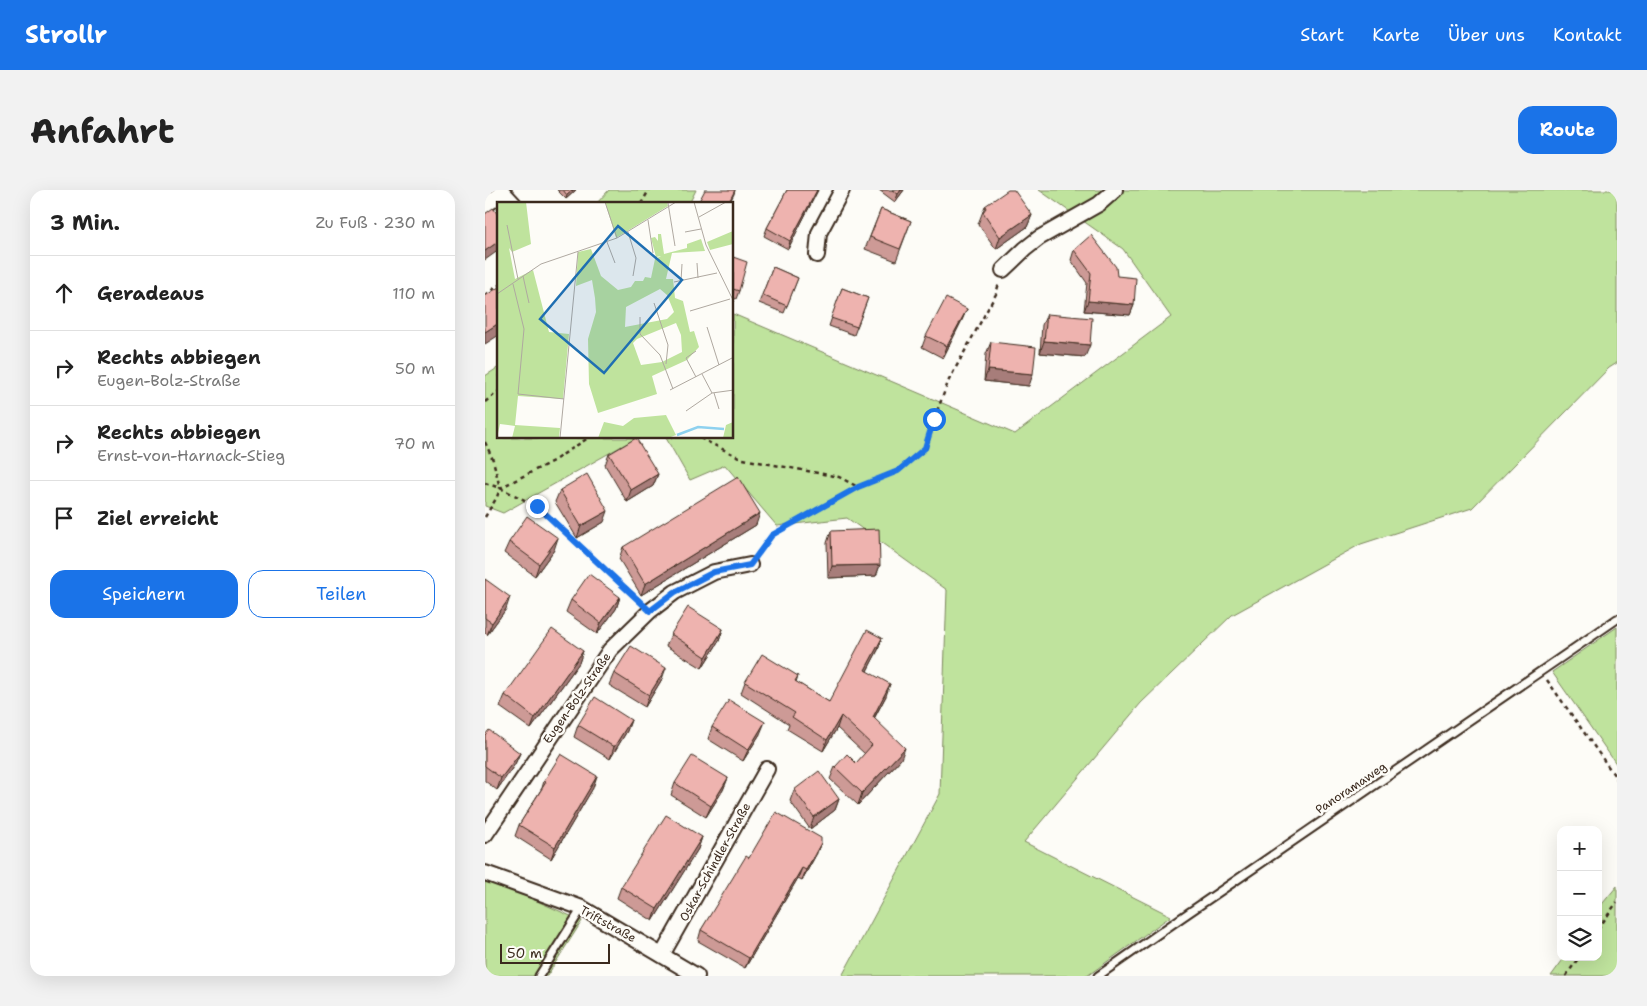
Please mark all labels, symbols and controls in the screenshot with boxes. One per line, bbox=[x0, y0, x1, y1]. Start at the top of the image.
text: Strollr bbox=[25, 19, 107, 51]
text: Start bbox=[1300, 23, 1344, 47]
text: Karte bbox=[1372, 23, 1420, 47]
text: Über uns bbox=[1448, 23, 1525, 47]
text: Kontakt bbox=[1553, 23, 1622, 47]
button: Route bbox=[1518, 106, 1617, 154]
text: Anfahrt bbox=[30, 107, 174, 154]
inset map bbox=[497, 202, 734, 439]
text: 3 Min. bbox=[50, 209, 120, 237]
text: Zu Fuß · 230 m bbox=[316, 212, 435, 233]
icon: ahead bbox=[50, 279, 78, 307]
text: Geradeaus bbox=[97, 281, 204, 306]
text: 110 m bbox=[392, 283, 435, 304]
text: Rechts abbiegen bbox=[97, 345, 261, 370]
icon: right bbox=[50, 354, 78, 382]
text: 50 m bbox=[395, 358, 435, 379]
text: Eugen-Bolz-Straße bbox=[97, 370, 241, 391]
route start bbox=[923, 408, 946, 431]
text: Rechts abbiegen bbox=[97, 420, 261, 445]
icon: right bbox=[50, 429, 78, 457]
text: 70 m bbox=[394, 433, 435, 454]
text: Ernst-von-Harnack-Stieg bbox=[97, 445, 285, 466]
route end bbox=[526, 495, 549, 518]
icon: arrive bbox=[50, 504, 78, 532]
text: Ziel erreicht bbox=[97, 506, 218, 531]
button: Speichern bbox=[50, 570, 238, 618]
button: Teilen bbox=[248, 570, 435, 618]
street label: Eugen-Bolz-Straße bbox=[540, 649, 615, 747]
street label: Panoramaweg bbox=[1312, 758, 1390, 818]
street label: Oskar-Schindler-Straße bbox=[676, 800, 754, 924]
map controls bbox=[1557, 826, 1602, 961]
button: + bbox=[1557, 826, 1602, 871]
button: − bbox=[1557, 871, 1602, 916]
street label: Triftstraße bbox=[577, 902, 639, 946]
button: layers bbox=[1557, 916, 1602, 961]
scale bar bbox=[500, 941, 610, 964]
text: 50 m bbox=[507, 944, 542, 962]

